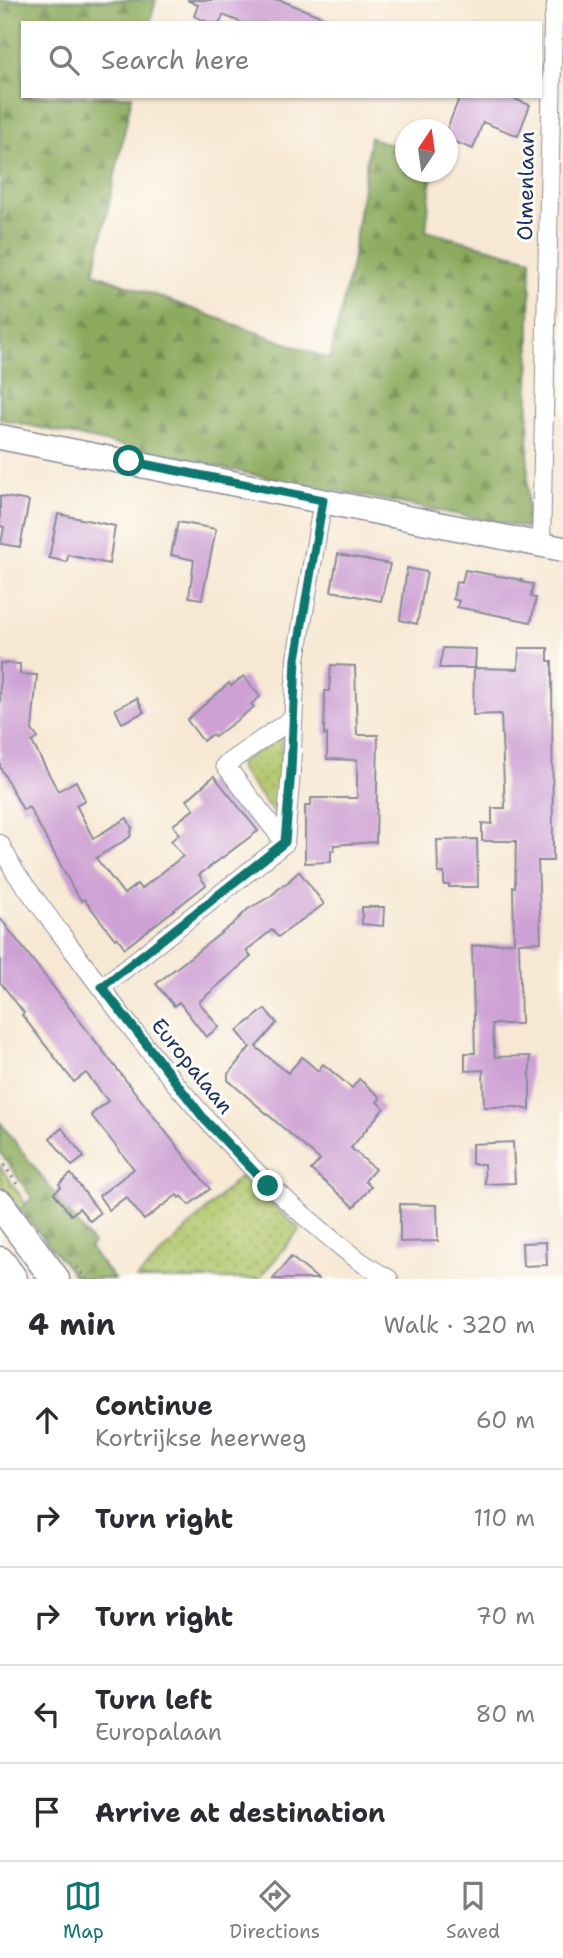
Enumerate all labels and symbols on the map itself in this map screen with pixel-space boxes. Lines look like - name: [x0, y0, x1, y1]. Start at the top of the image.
- north arrow: [395, 119, 458, 182]
- street label: Olmenlaan: [511, 131, 541, 241]
- route start: [113, 445, 144, 476]
- street label: Europalaan: [145, 1012, 239, 1120]
- route end: [252, 1170, 283, 1201]

